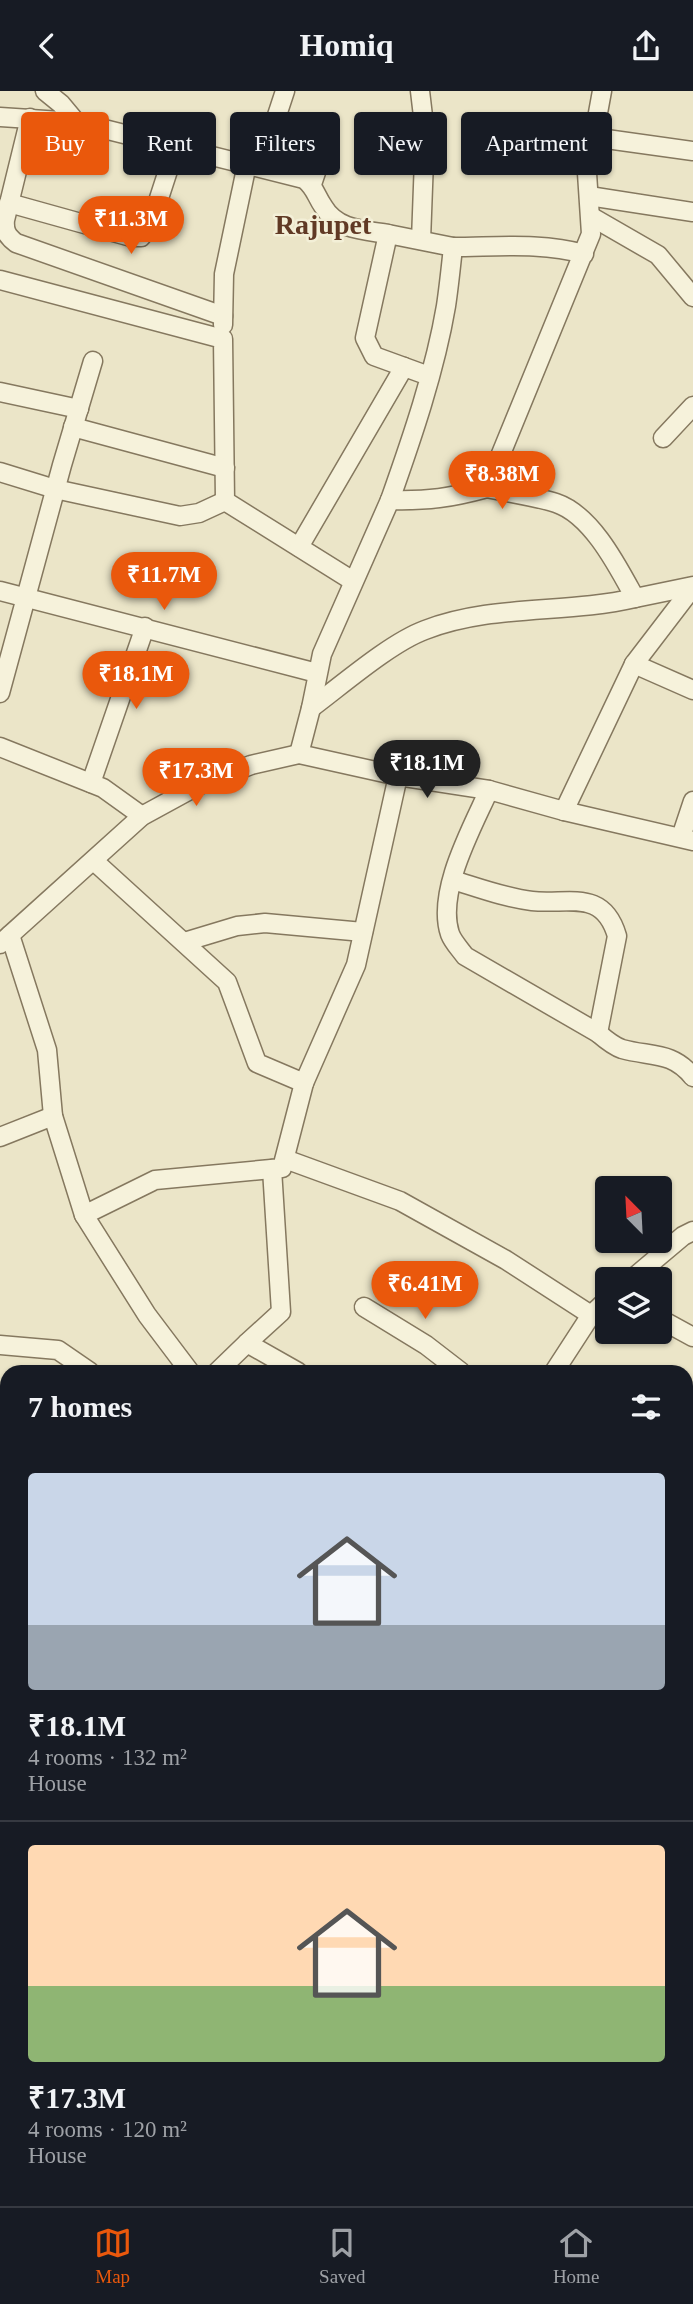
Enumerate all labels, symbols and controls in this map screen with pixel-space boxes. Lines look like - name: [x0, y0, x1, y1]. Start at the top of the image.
- icon: back: [28, 27, 66, 65]
- text: Homiq: [299, 27, 394, 63]
- icon: share: [627, 27, 665, 65]
- chip: Buy: [21, 112, 109, 175]
- chip: Rent: [123, 112, 216, 175]
- chip: Filters: [230, 112, 340, 175]
- chip: New: [354, 112, 447, 175]
- chip: Apartment: [461, 112, 612, 175]
- pin: ₹11.3M: [74, 197, 188, 256]
- text: ₹11.3M: [94, 206, 168, 231]
- district label: Rajupet: [275, 209, 372, 240]
- pin: ₹8.38M: [445, 451, 559, 511]
- text: ₹8.38M: [464, 461, 540, 486]
- pin: ₹11.7M: [107, 553, 221, 612]
- text: ₹11.7M: [127, 562, 201, 587]
- pin: ₹18.1M: [79, 651, 193, 711]
- text: ₹18.1M: [98, 661, 174, 686]
- pin: ₹18.1M: [370, 741, 484, 800]
- pin: ₹17.3M: [139, 749, 253, 808]
- text: ₹18.1M: [389, 750, 465, 775]
- text: ₹17.3M: [158, 758, 234, 783]
- north arrow: [595, 1176, 672, 1253]
- map controls: [595, 1176, 672, 1344]
- pin: ₹6.41M: [368, 1261, 482, 1321]
- button: layers: [595, 1267, 672, 1344]
- text: ₹6.41M: [387, 1271, 463, 1296]
- icon: filters: [627, 1388, 665, 1426]
- text: 7 homes: [28, 1390, 132, 1423]
- icon: home: [284, 1518, 410, 1644]
- text: ₹18.1M: [28, 1709, 126, 1742]
- text: 4 rooms · 132 m²: [28, 1745, 187, 1770]
- text: House: [28, 1771, 87, 1796]
- icon: home: [284, 1890, 410, 2016]
- text: ₹17.3M: [28, 2081, 126, 2114]
- text: 4 rooms · 120 m²: [28, 2117, 187, 2142]
- text: House: [28, 2143, 87, 2168]
- tab: Map: [94, 2224, 132, 2288]
- tab: Saved: [319, 2224, 366, 2288]
- tab: Home: [553, 2224, 599, 2288]

